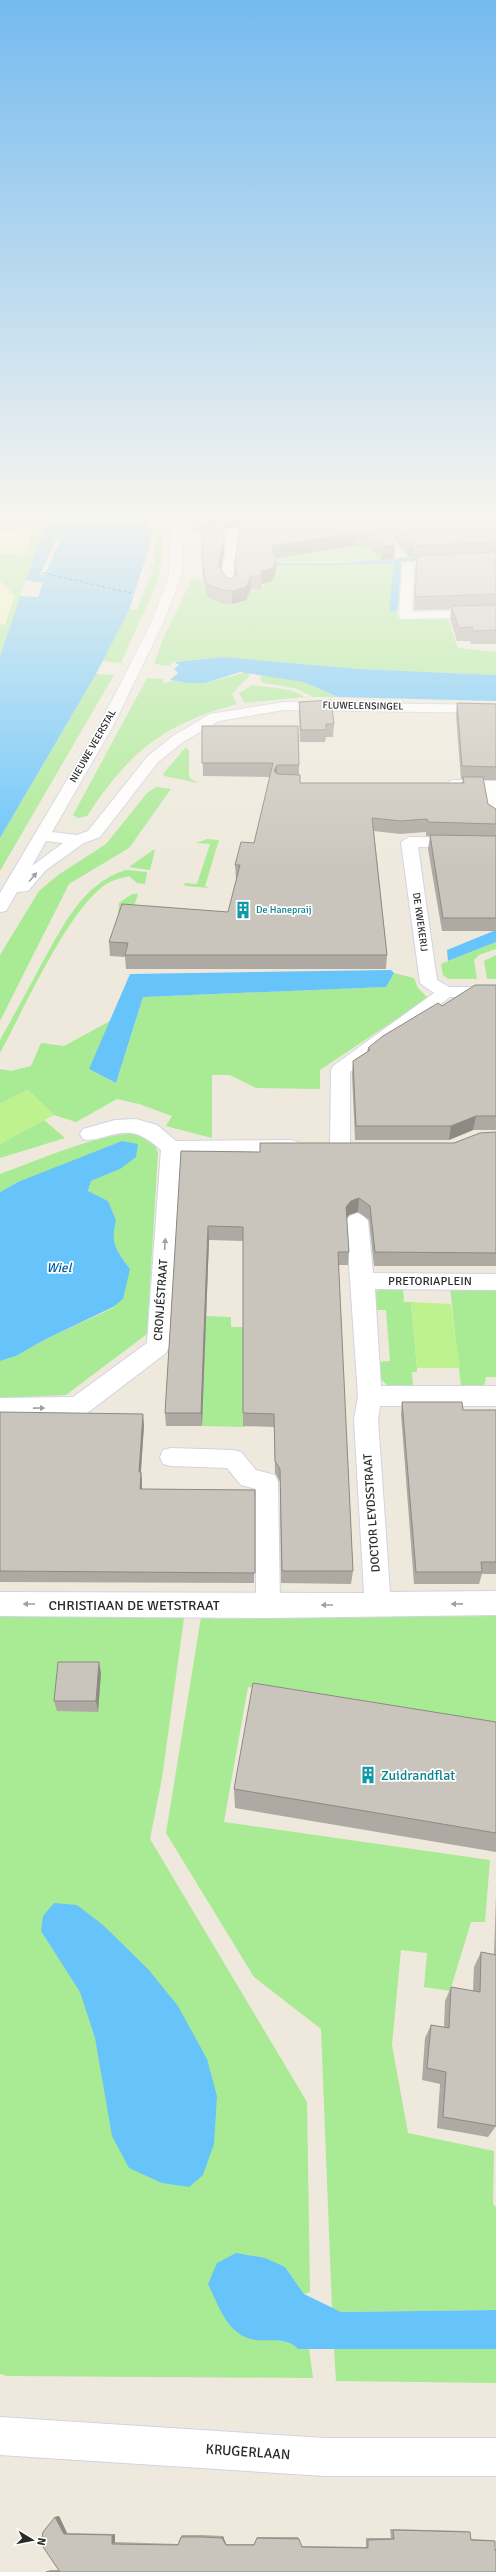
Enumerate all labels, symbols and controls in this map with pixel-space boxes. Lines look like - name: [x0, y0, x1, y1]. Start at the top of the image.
- street label: FLUWELENSINGEL: [322, 699, 404, 713]
- street label: NIEUWE VEERSTAL: [67, 707, 119, 785]
- one-way arrow: [28, 871, 37, 882]
- street label: DE KWEKERIJ: [410, 892, 430, 952]
- building icon: De Hanepraij: [233, 900, 253, 920]
- place label: De Hanepraij: [256, 904, 312, 916]
- one-way arrow: [161, 1238, 168, 1250]
- street label: CRONJÉSTRAAT: [151, 1259, 171, 1341]
- water label: Wiel: [47, 1260, 73, 1276]
- street label: PRETORIAPLEIN: [388, 1274, 472, 1289]
- one-way arrow: [33, 1404, 45, 1411]
- street label: DOCTOR LEYDSSTRAAT: [360, 1453, 384, 1573]
- street label: CHRISTIAAN DE WETSTRAAT: [48, 1597, 220, 1614]
- one-way arrow: [22, 1601, 35, 1607]
- one-way arrow: [450, 1601, 463, 1607]
- one-way arrow: [320, 1602, 333, 1608]
- building icon: Zuidrandflat: [358, 1765, 378, 1785]
- place label: Zuidrandflat: [381, 1767, 455, 1784]
- street label: KRUGERLAAN: [205, 2441, 291, 2463]
- north arrow: [12, 2520, 52, 2560]
- text: N: [34, 2537, 48, 2547]

